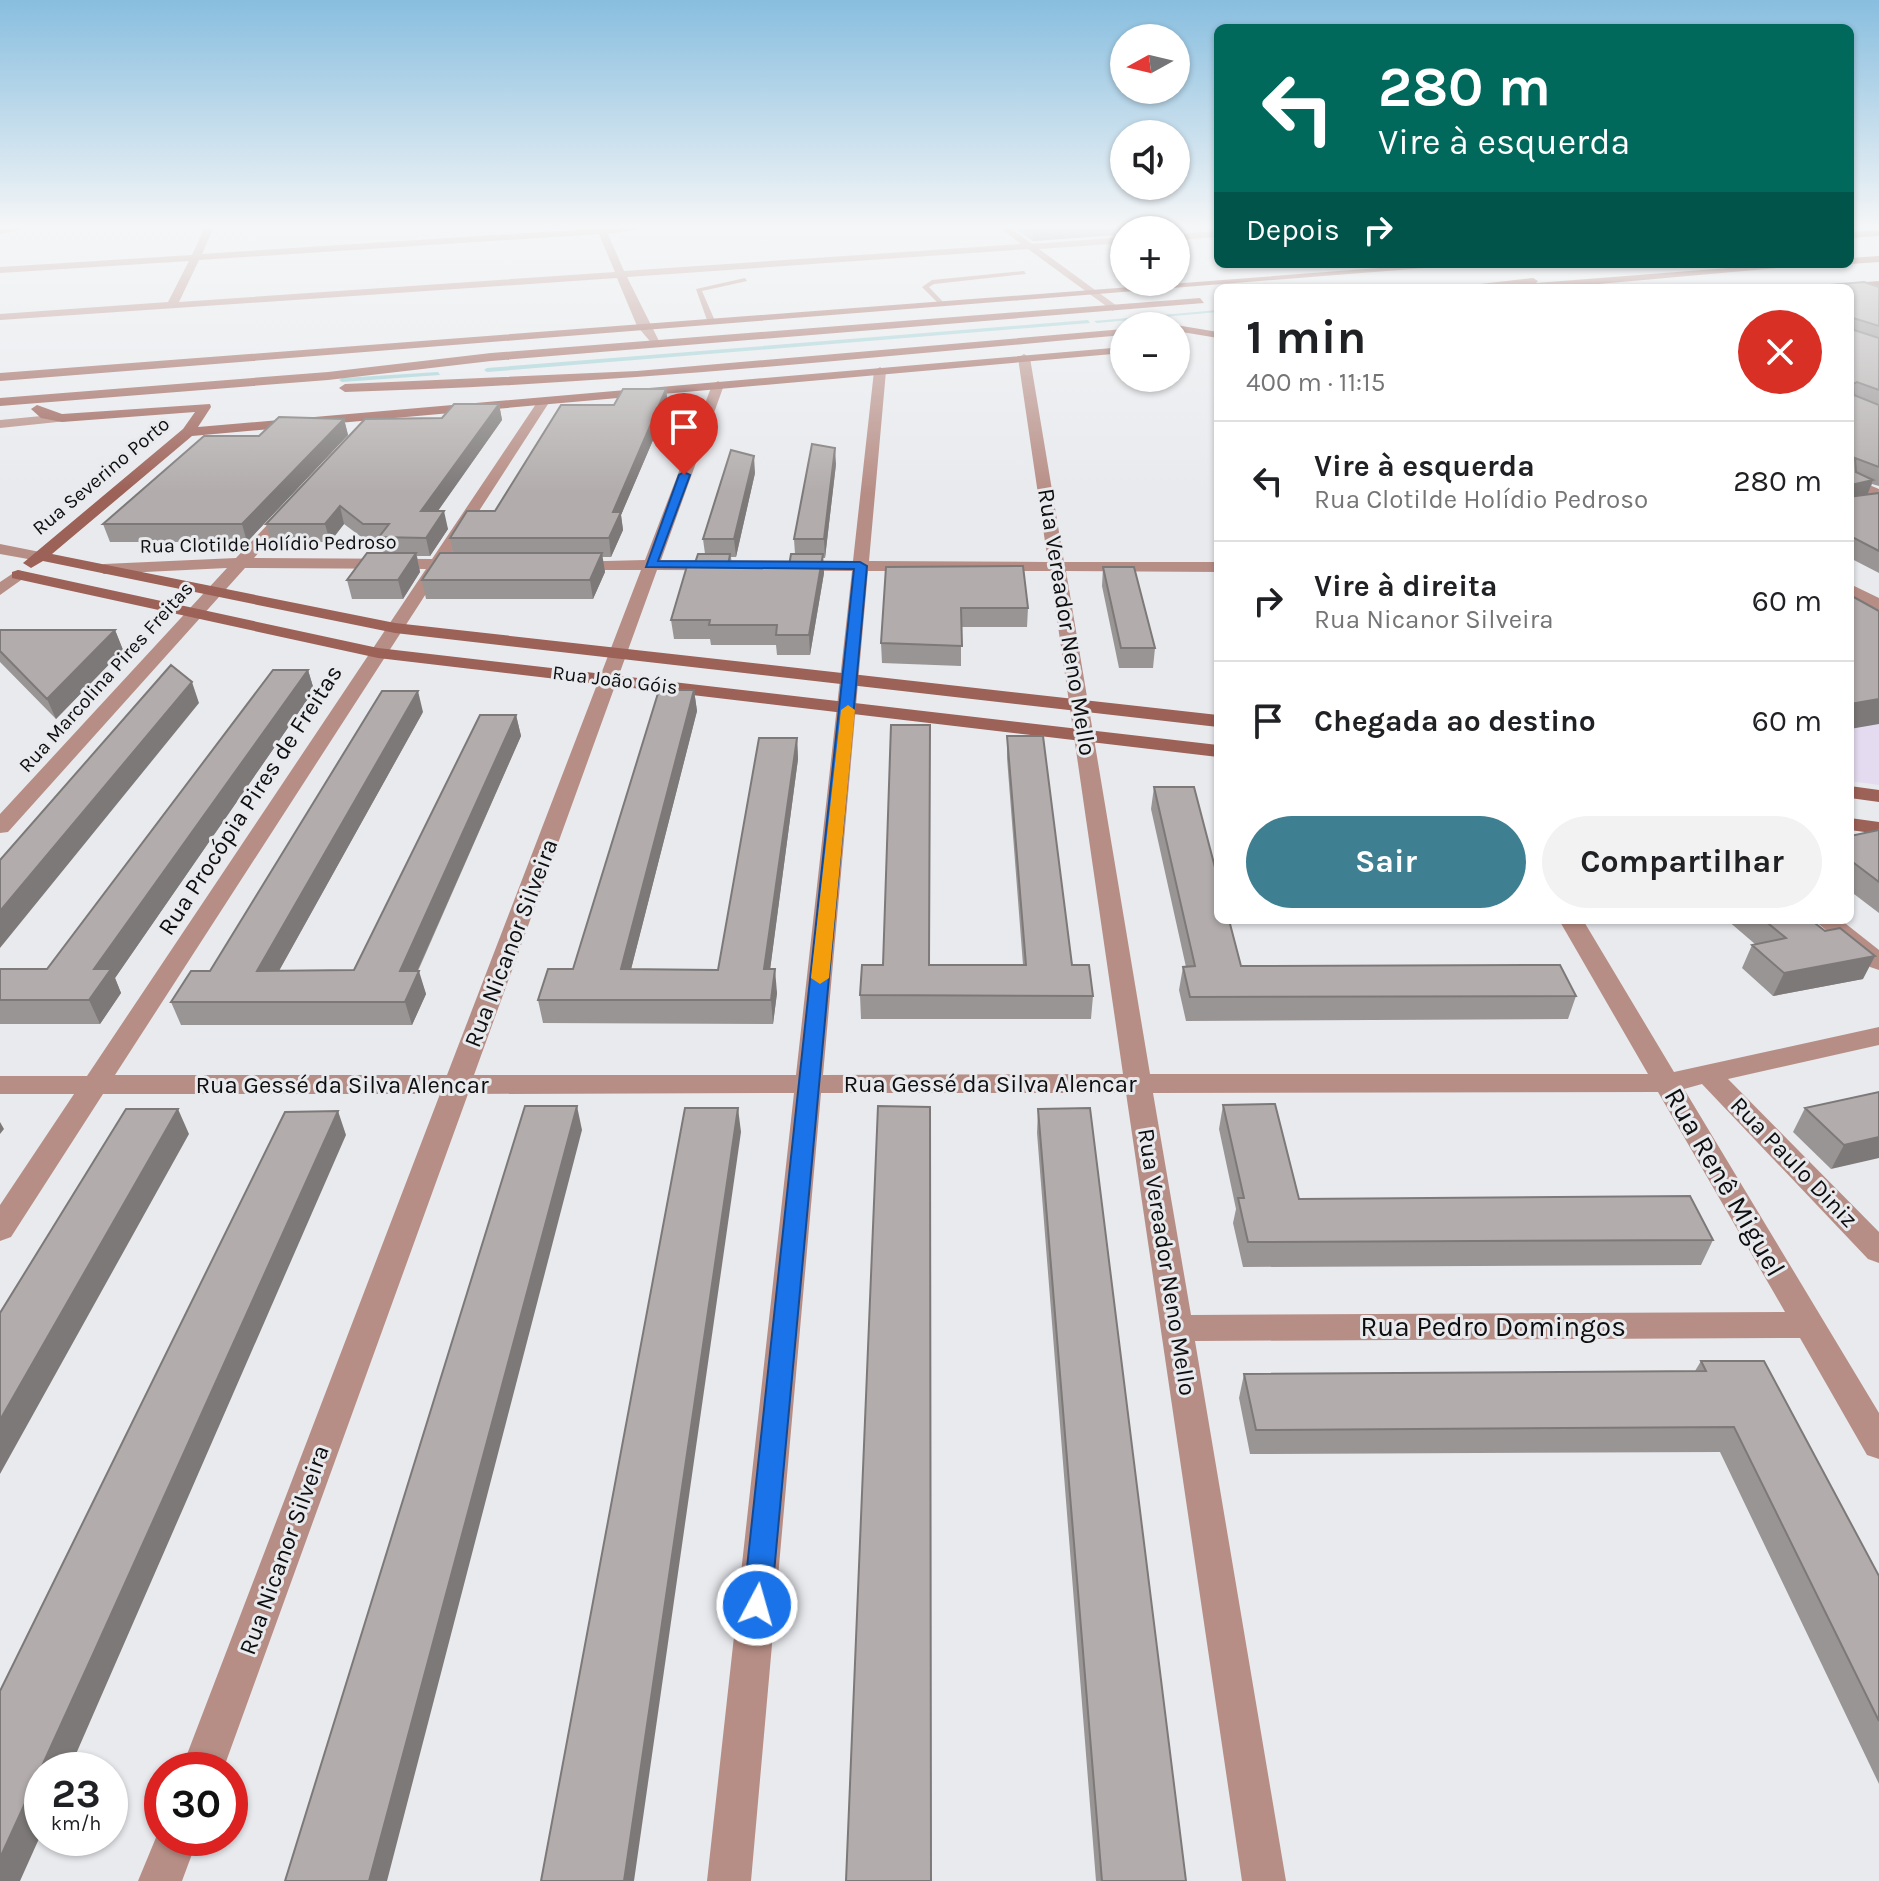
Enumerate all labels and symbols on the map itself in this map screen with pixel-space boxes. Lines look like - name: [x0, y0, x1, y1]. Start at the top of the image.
- north arrow: [1110, 24, 1190, 104]
- pin: [650, 393, 718, 475]
- street label: Rua Severino Porto: [28, 412, 174, 540]
- street label: Rua Vereador Neno Mello: [1032, 486, 1102, 758]
- street label: Rua Clotilde Holídio Pedroso: [139, 530, 397, 558]
- street label: Rua Marcolina Pires Freitas: [14, 577, 198, 777]
- street label: Rua Procópia Pires de Freitas: [152, 660, 348, 940]
- street label: Rua João Góis: [551, 661, 679, 699]
- street label: Rua Nicanor Silveira: [458, 835, 564, 1051]
- street label: Rua Gessé da Silva Alencar: [843, 1070, 1137, 1098]
- street label: Rua Gessé da Silva Alencar: [195, 1071, 489, 1099]
- street label: Rua Renê Miguel: [1658, 1082, 1792, 1282]
- street label: Rua Paulo Diniz: [1725, 1091, 1863, 1233]
- street label: Rua Vereador Neno Mello: [1132, 1126, 1202, 1398]
- street label: Rua Pedro Domingos: [1360, 1310, 1626, 1343]
- street label: Rua Nicanor Silveira: [233, 1441, 335, 1659]
- position arrow: [715, 1563, 799, 1647]
- speed limit sign: 30: [144, 1752, 248, 1856]

